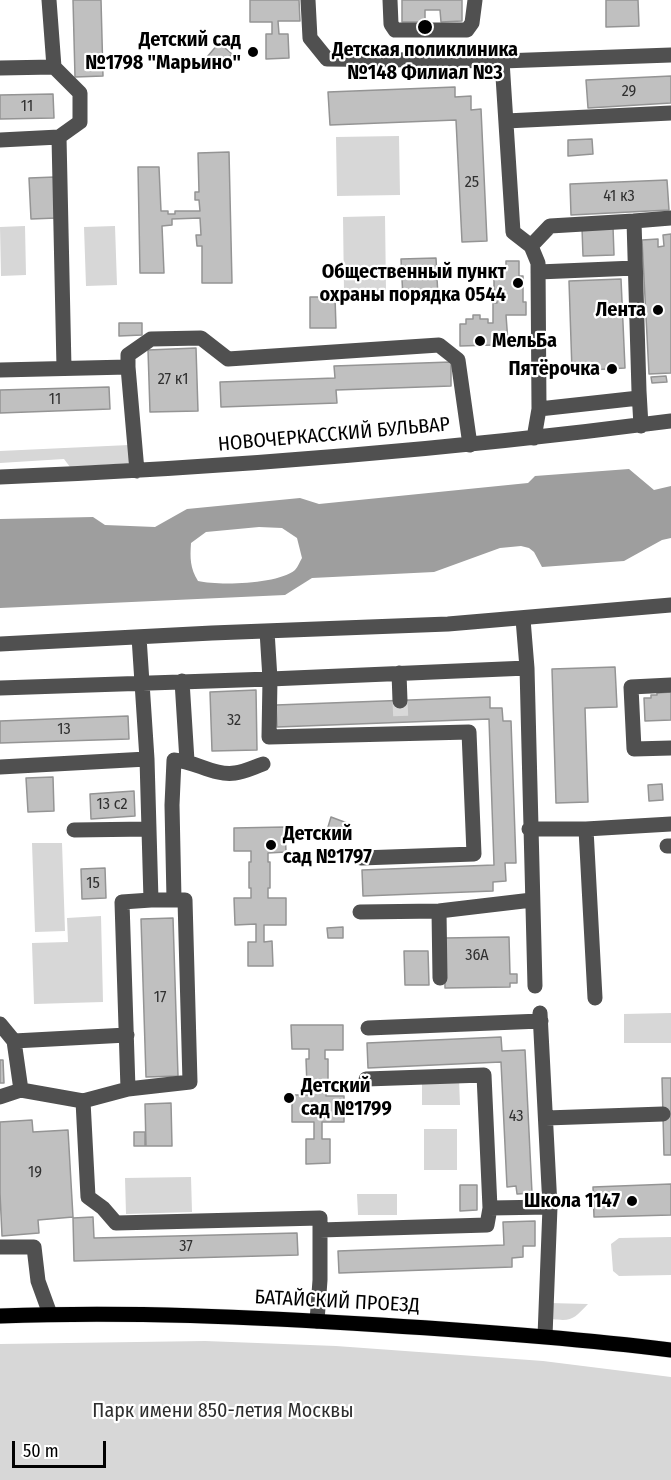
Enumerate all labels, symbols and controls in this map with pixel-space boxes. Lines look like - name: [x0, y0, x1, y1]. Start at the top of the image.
- marker: Детская поликлиника №148 Филиал №3: [416, 18, 434, 36]
- place label: Детский сад №1798 "Марьино": [85, 28, 241, 75]
- place label: Детская поликлиника №148 Филиал №3: [332, 38, 518, 85]
- marker: Детский сад №1798 "Марьино": [246, 45, 260, 59]
- house number: 29: [622, 82, 636, 102]
- house number: 11: [21, 97, 33, 117]
- house number: 25: [465, 173, 479, 193]
- house number: 41 к3: [603, 187, 635, 207]
- place label: Общественный пункт охраны порядка 0544: [320, 260, 506, 307]
- marker: Общественный пункт охраны порядка 0544: [511, 276, 525, 290]
- place label: Лента: [596, 298, 646, 322]
- marker: Лента: [651, 303, 665, 317]
- place label: МельБа: [492, 329, 557, 353]
- marker: МельБа: [473, 334, 487, 348]
- place label: Пятёрочка: [508, 357, 600, 381]
- marker: Пятёрочка: [605, 362, 619, 376]
- house number: 27 к1: [158, 370, 188, 390]
- house number: 11: [49, 390, 61, 410]
- street label: НОВОЧЕРКАССКИЙ БУЛЬВАР: [217, 413, 451, 457]
- house number: 32: [227, 711, 241, 731]
- house number: 13: [57, 720, 71, 740]
- house number: 13 с2: [96, 795, 128, 815]
- place label: Детский сад №1797: [283, 822, 372, 869]
- marker: Детский сад №1797: [264, 838, 278, 852]
- house number: 15: [86, 874, 100, 894]
- house number: 36А: [465, 946, 489, 966]
- house number: 17: [154, 988, 166, 1008]
- place label: Детский сад №1799: [301, 1074, 392, 1121]
- marker: Детский сад №1799: [282, 1091, 296, 1105]
- house number: 43: [509, 1107, 523, 1127]
- house number: 19: [28, 1163, 42, 1183]
- place label: Школа 1147: [524, 1189, 620, 1213]
- marker: Школа 1147: [625, 1194, 639, 1208]
- house number: 37: [179, 1237, 193, 1257]
- street label: БАТАЙСКИЙ ПРОЕЗД: [254, 1286, 420, 1318]
- park label: Парк имени 850-летия Москвы: [92, 1399, 354, 1423]
- scale bar: [15, 1429, 110, 1467]
- text: 50 m: [23, 1440, 59, 1462]

